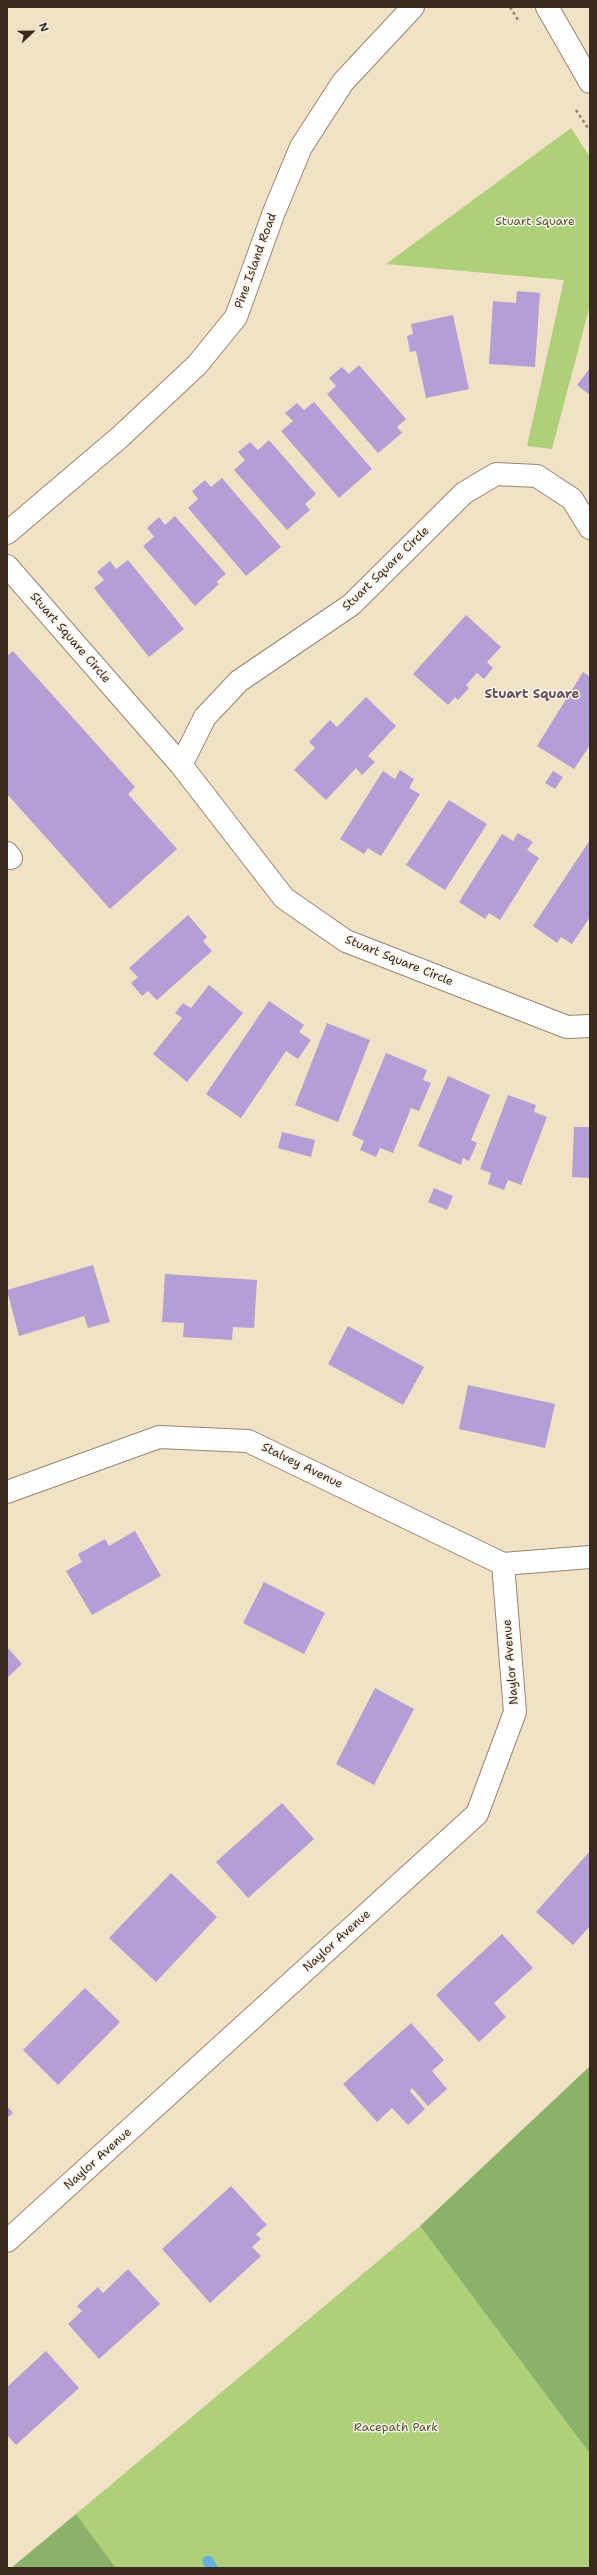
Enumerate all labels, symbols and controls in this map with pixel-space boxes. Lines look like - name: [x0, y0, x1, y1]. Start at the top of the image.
- north arrow: [12, 12, 52, 52]
- text: N: [35, 20, 52, 34]
- street label: Pine Island Road: [232, 211, 280, 311]
- park label: Stuart Square: [495, 215, 575, 229]
- street label: Stuart Square Circle: [339, 524, 433, 614]
- street label: Stuart Square Circle: [27, 590, 113, 686]
- district label: Stuart Square: [485, 687, 579, 703]
- street label: Stuart Square Circle: [343, 933, 455, 989]
- street label: Stalvey Avenue: [259, 1440, 345, 1492]
- street label: Naylor Avenue: [500, 1619, 522, 1705]
- street label: Naylor Avenue: [300, 1907, 374, 1975]
- street label: Naylor Avenue: [61, 2125, 135, 2193]
- park label: Racepath Park: [354, 2421, 438, 2435]

